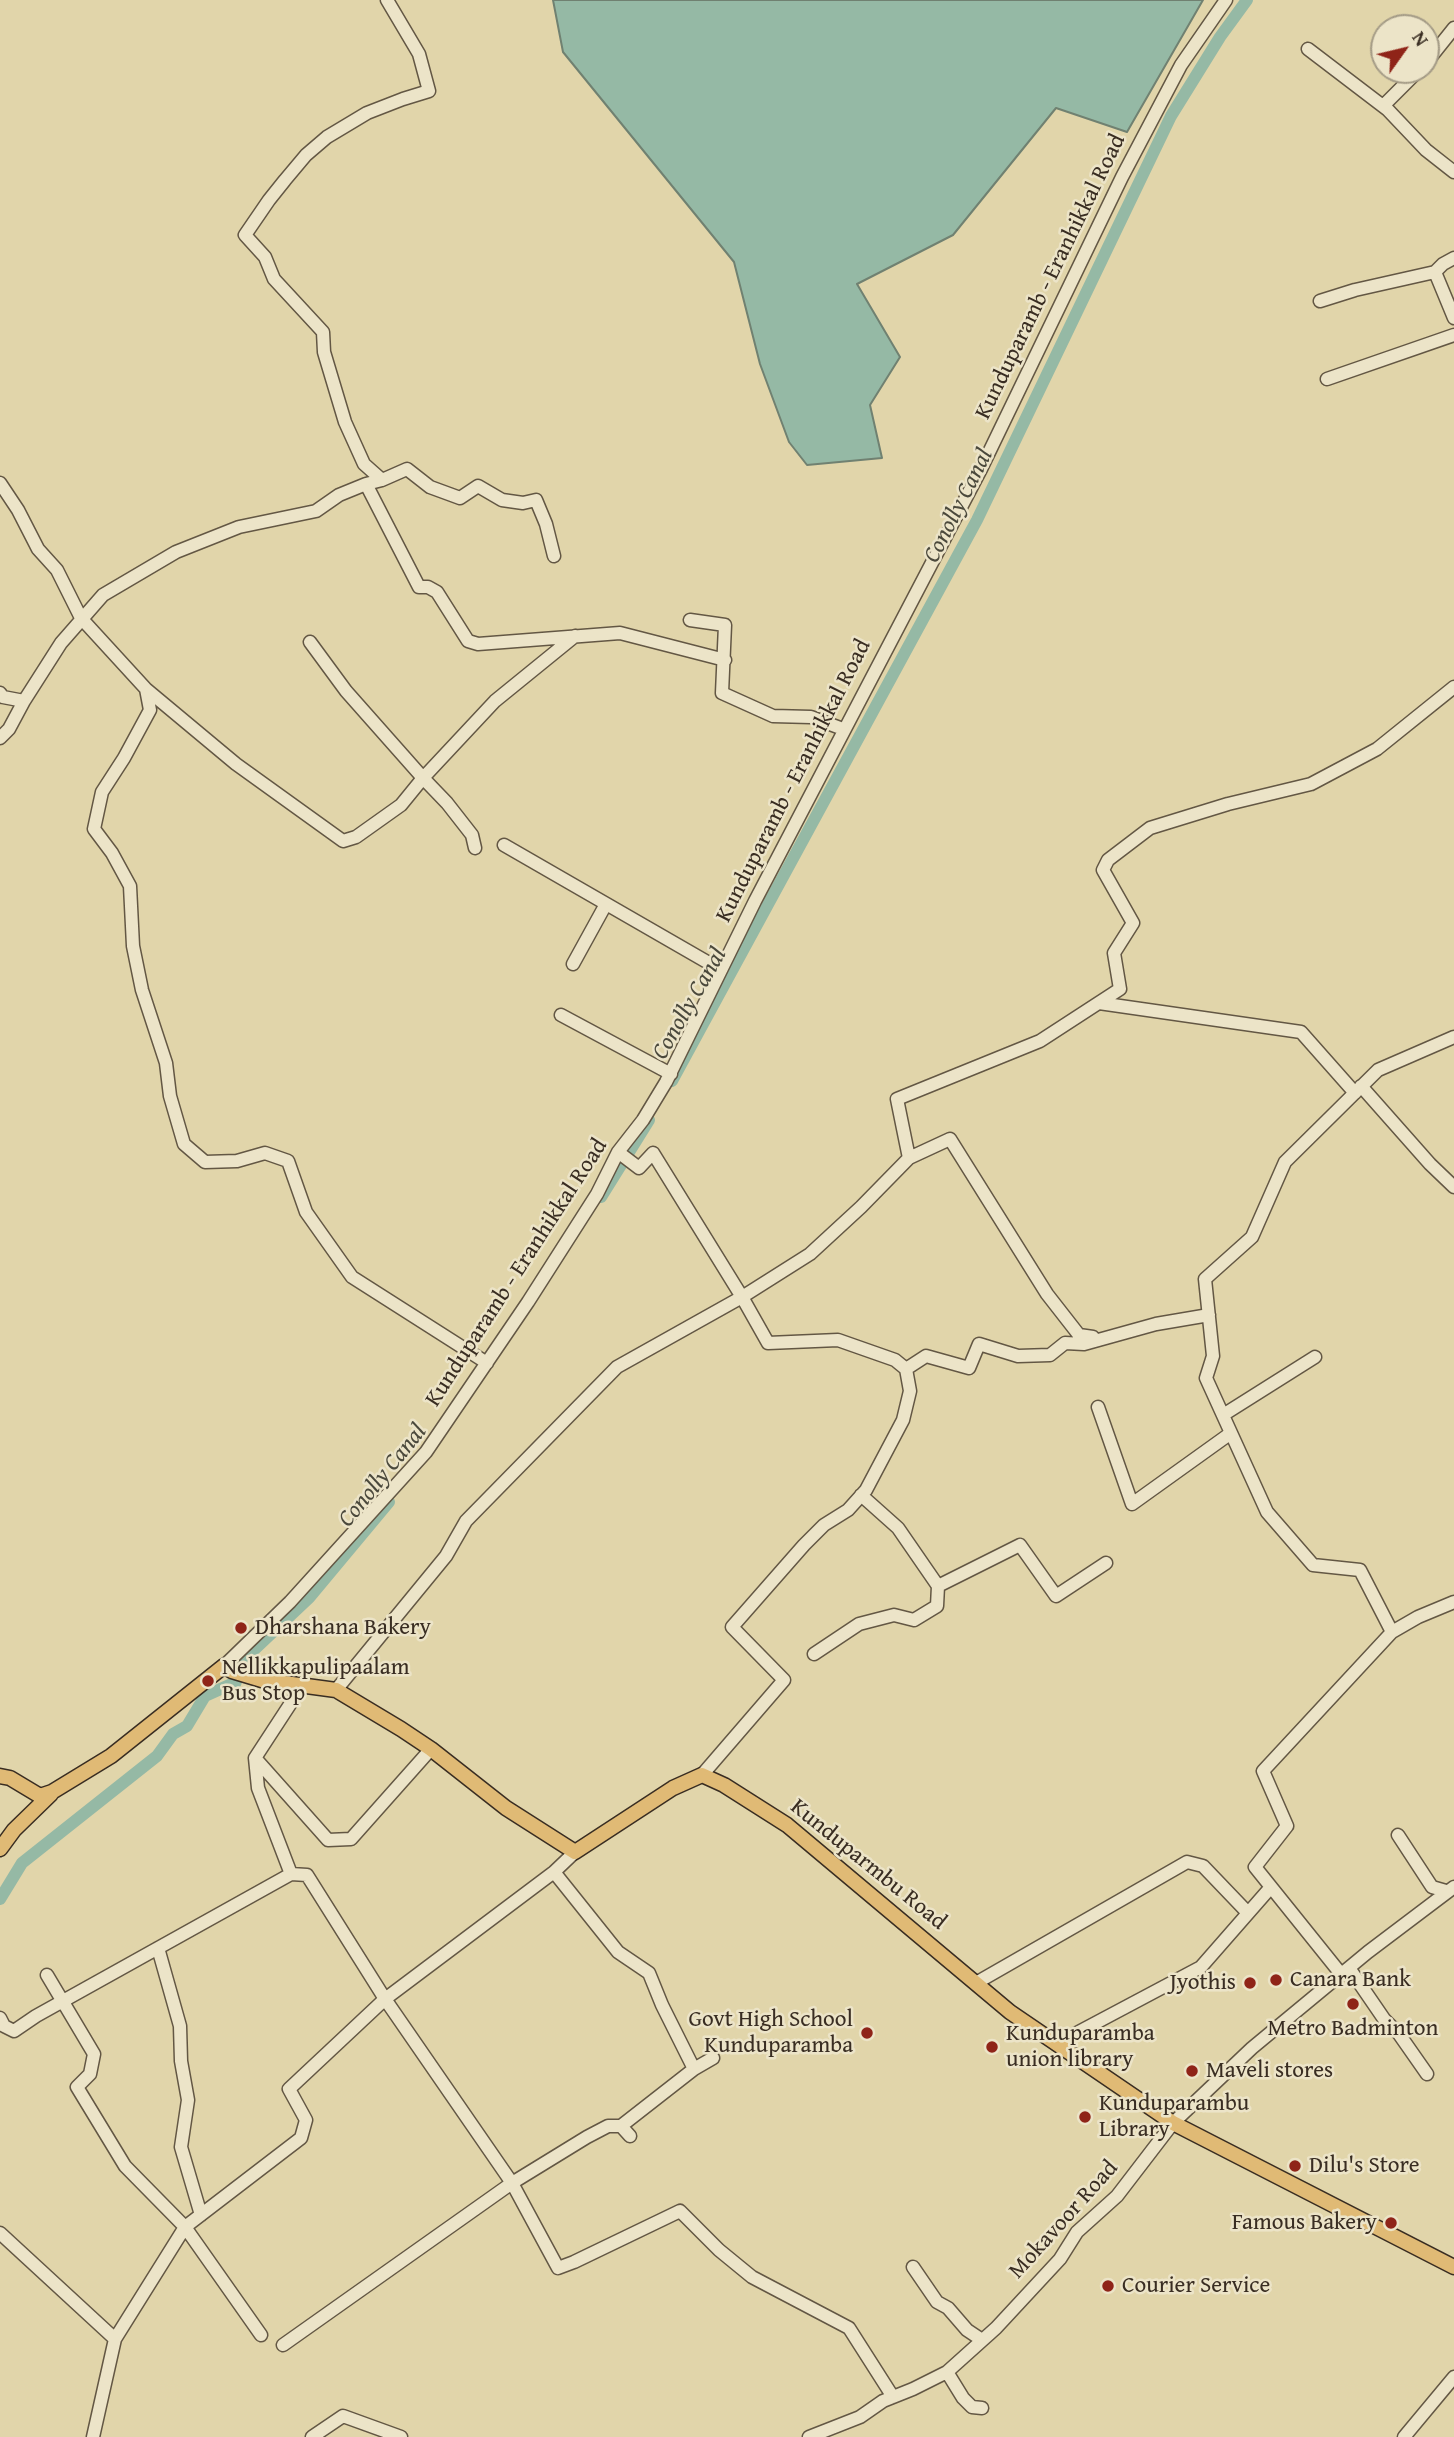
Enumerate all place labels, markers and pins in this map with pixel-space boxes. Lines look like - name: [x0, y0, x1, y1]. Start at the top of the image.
- place label: Dharshana Bakery: [255, 1614, 431, 1642]
- marker: Dharshana Bakery: [233, 1620, 249, 1636]
- place label: Nellikkapulipaalam Bus Stop: [222, 1654, 409, 1708]
- marker: Nellikkapulipaalam Bus Stop: [200, 1673, 216, 1689]
- place label: Canara Bank: [1290, 1966, 1411, 1994]
- place label: Jyothis: [1169, 1969, 1236, 1997]
- marker: Canara Bank: [1268, 1972, 1284, 1988]
- marker: Jyothis: [1242, 1975, 1258, 1991]
- marker: Metro Badminton: [1345, 1996, 1361, 2012]
- place label: Govt High School Kunduparamba: [688, 2006, 853, 2060]
- place label: Metro Badminton: [1268, 2015, 1438, 2043]
- place label: Kunduparamba union library: [1006, 2020, 1155, 2074]
- marker: Govt High School Kunduparamba: [859, 2025, 875, 2041]
- marker: Kunduparamba union library: [984, 2039, 1000, 2055]
- place label: Maveli stores: [1206, 2057, 1333, 2085]
- marker: Maveli stores: [1184, 2063, 1200, 2079]
- place label: Kunduparambu Library: [1099, 2090, 1249, 2144]
- marker: Kunduparambu Library: [1077, 2109, 1093, 2125]
- place label: Dilu's Store: [1309, 2152, 1419, 2180]
- marker: Dilu's Store: [1287, 2158, 1303, 2174]
- place label: Famous Bakery: [1232, 2209, 1377, 2237]
- marker: Famous Bakery: [1383, 2215, 1399, 2231]
- place label: Courier Service: [1122, 2272, 1270, 2300]
- marker: Courier Service: [1100, 2278, 1116, 2294]

